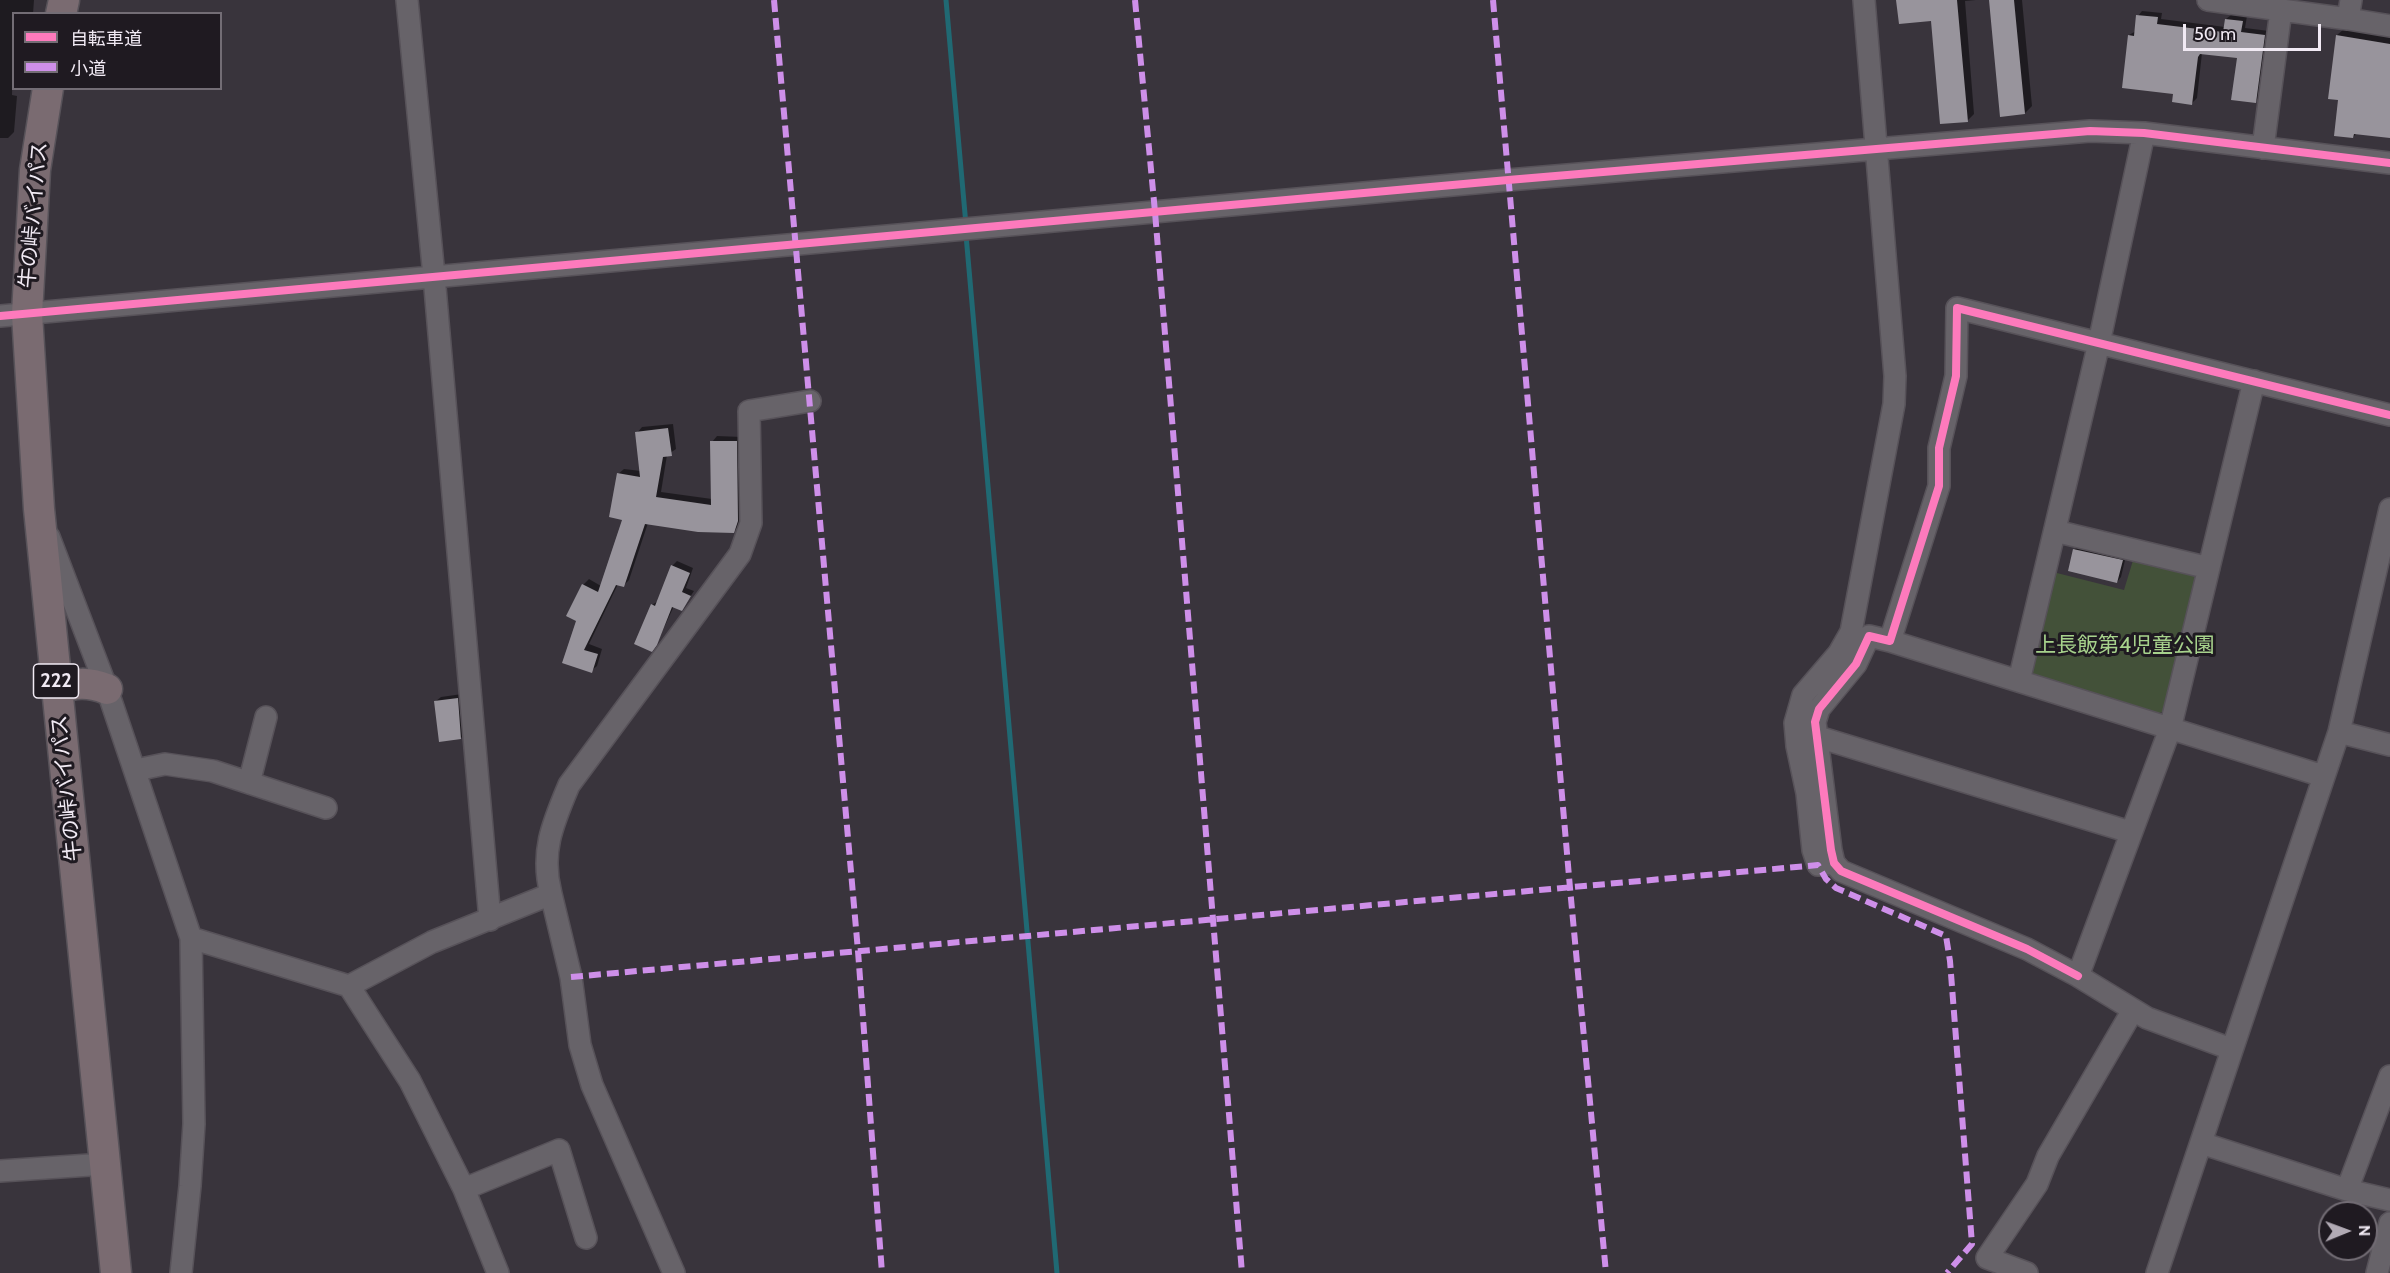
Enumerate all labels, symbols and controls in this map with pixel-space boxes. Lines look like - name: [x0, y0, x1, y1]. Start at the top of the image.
- legend: [12, 12, 222, 90]
- scale bar: [2186, 12, 2324, 50]
- text: 50 m: [2194, 23, 2236, 45]
- text: 自転車道: [70, 28, 142, 50]
- text: 小道: [70, 58, 106, 80]
- street label: 牛の峠バイパス: [15, 141, 53, 289]
- park label: 上長飯第4児童公園: [2035, 633, 2215, 659]
- road number: 222: [34, 664, 78, 698]
- street label: 牛の峠バイパス: [47, 714, 87, 862]
- north arrow: [2318, 1201, 2378, 1261]
- text: N: [2355, 1225, 2374, 1237]

